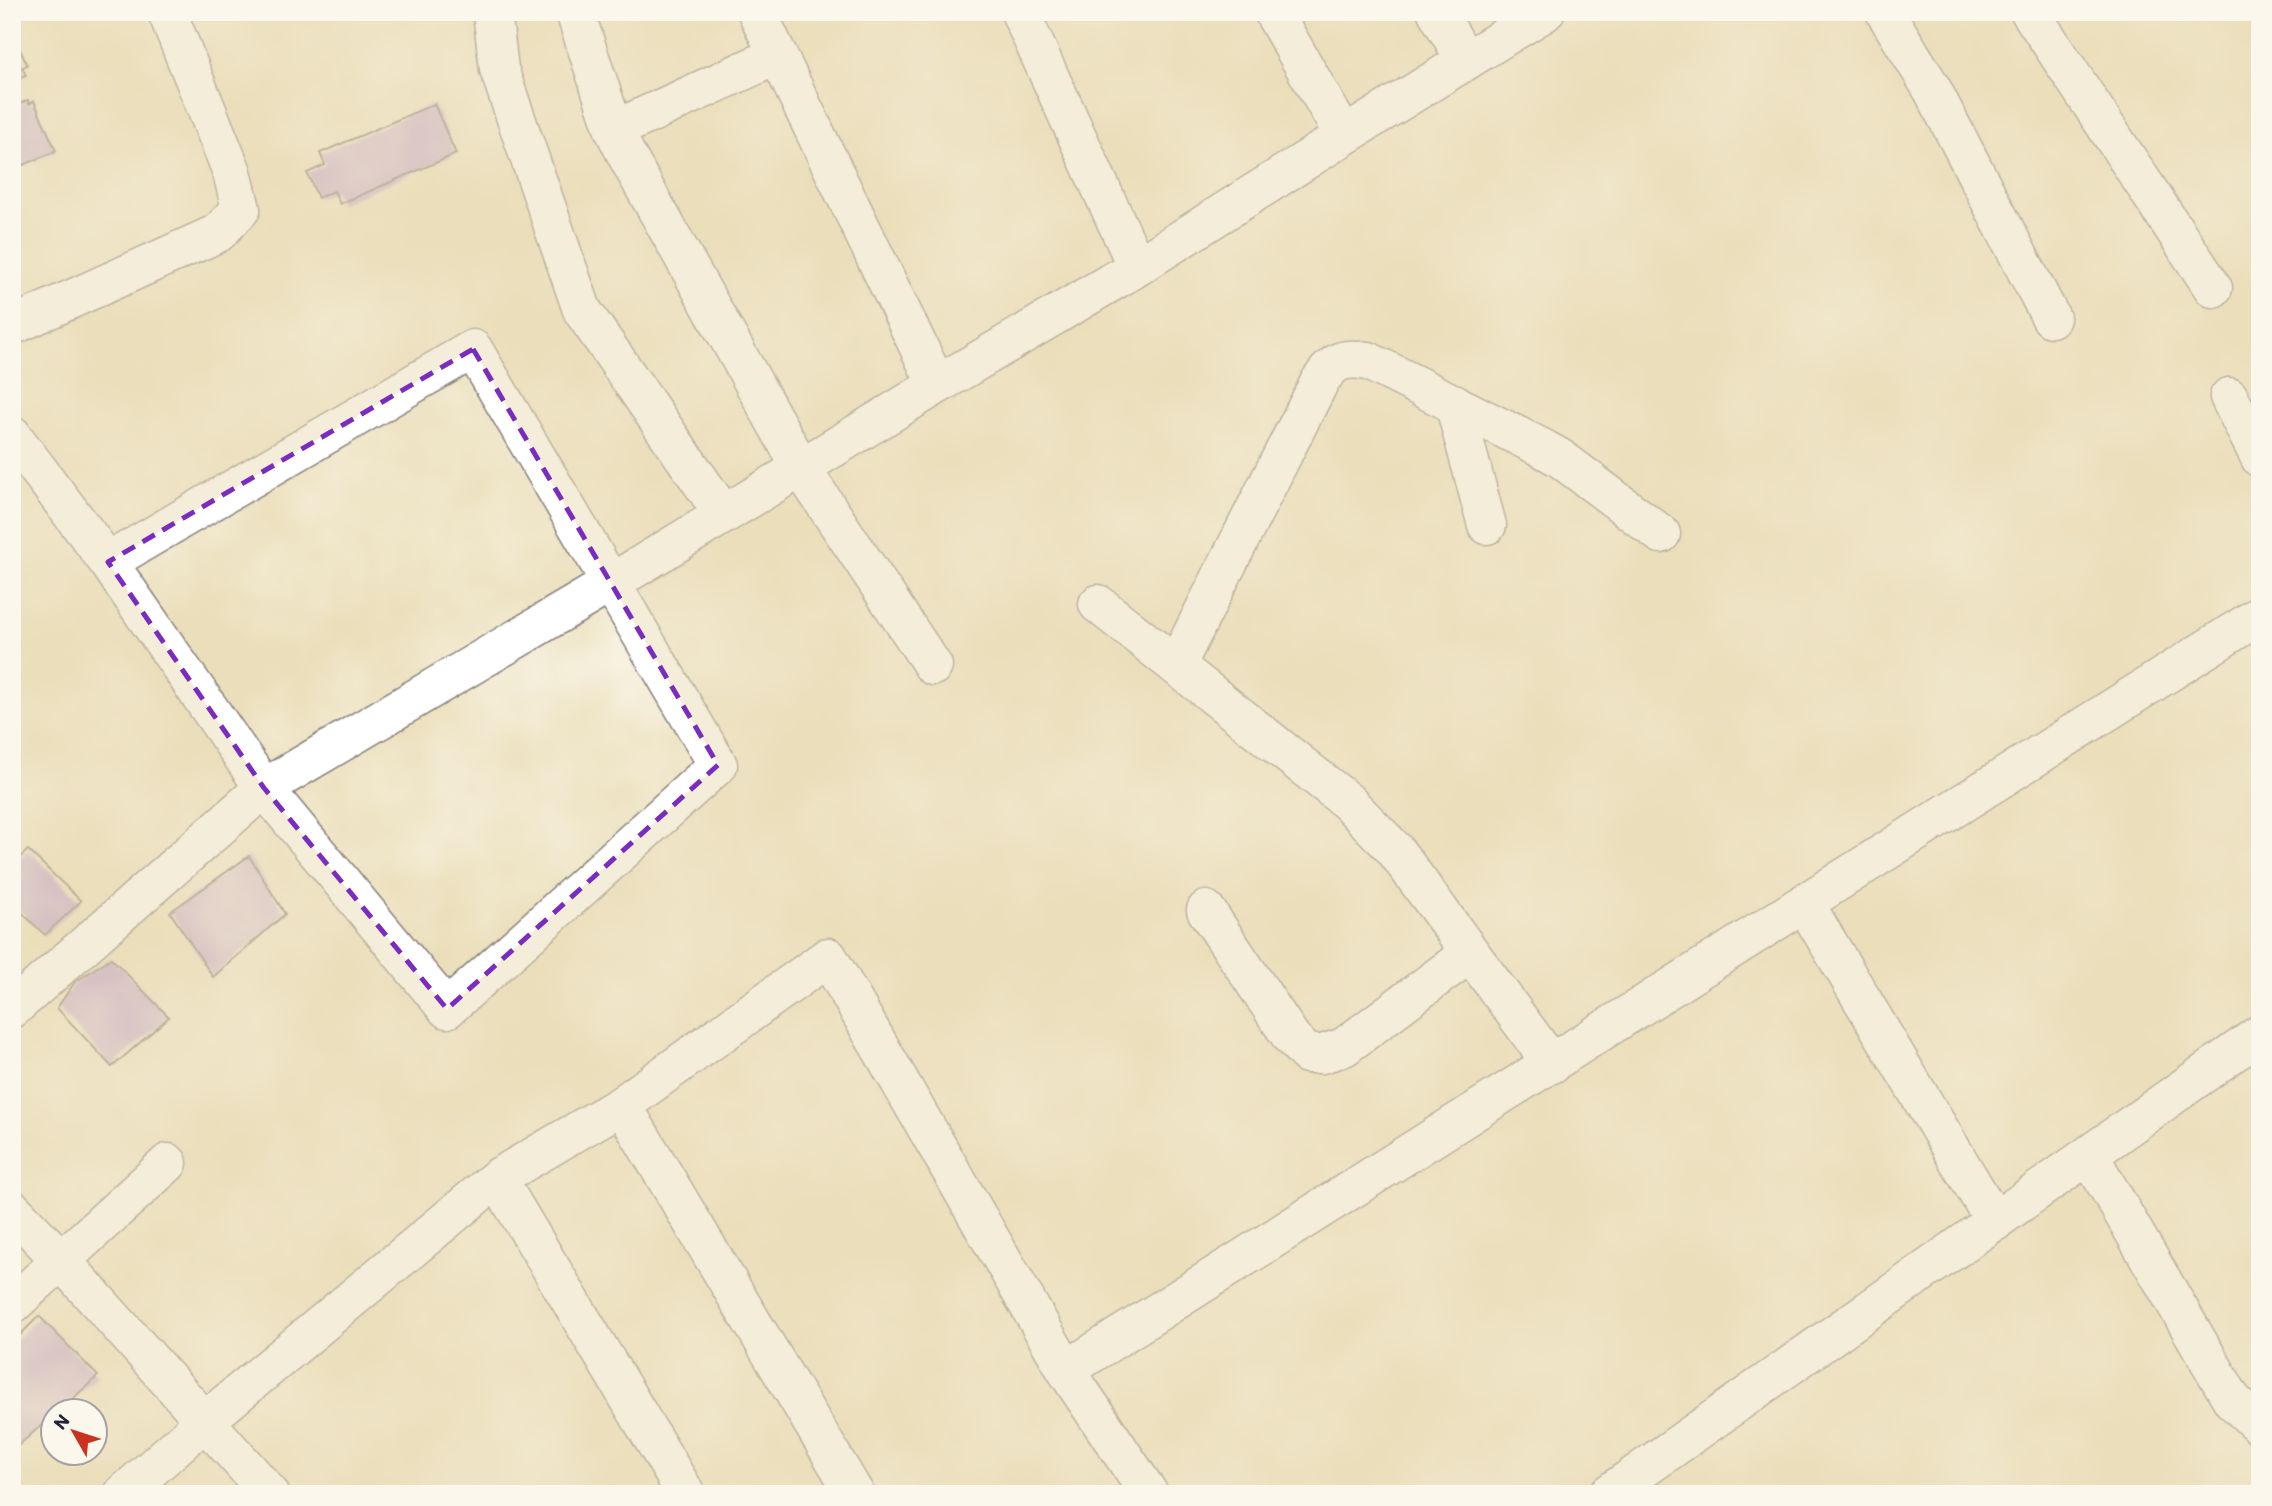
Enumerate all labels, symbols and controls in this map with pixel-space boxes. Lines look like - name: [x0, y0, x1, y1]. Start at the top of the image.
- north arrow: [38, 1398, 108, 1468]
- text: N: [48, 1409, 74, 1434]

